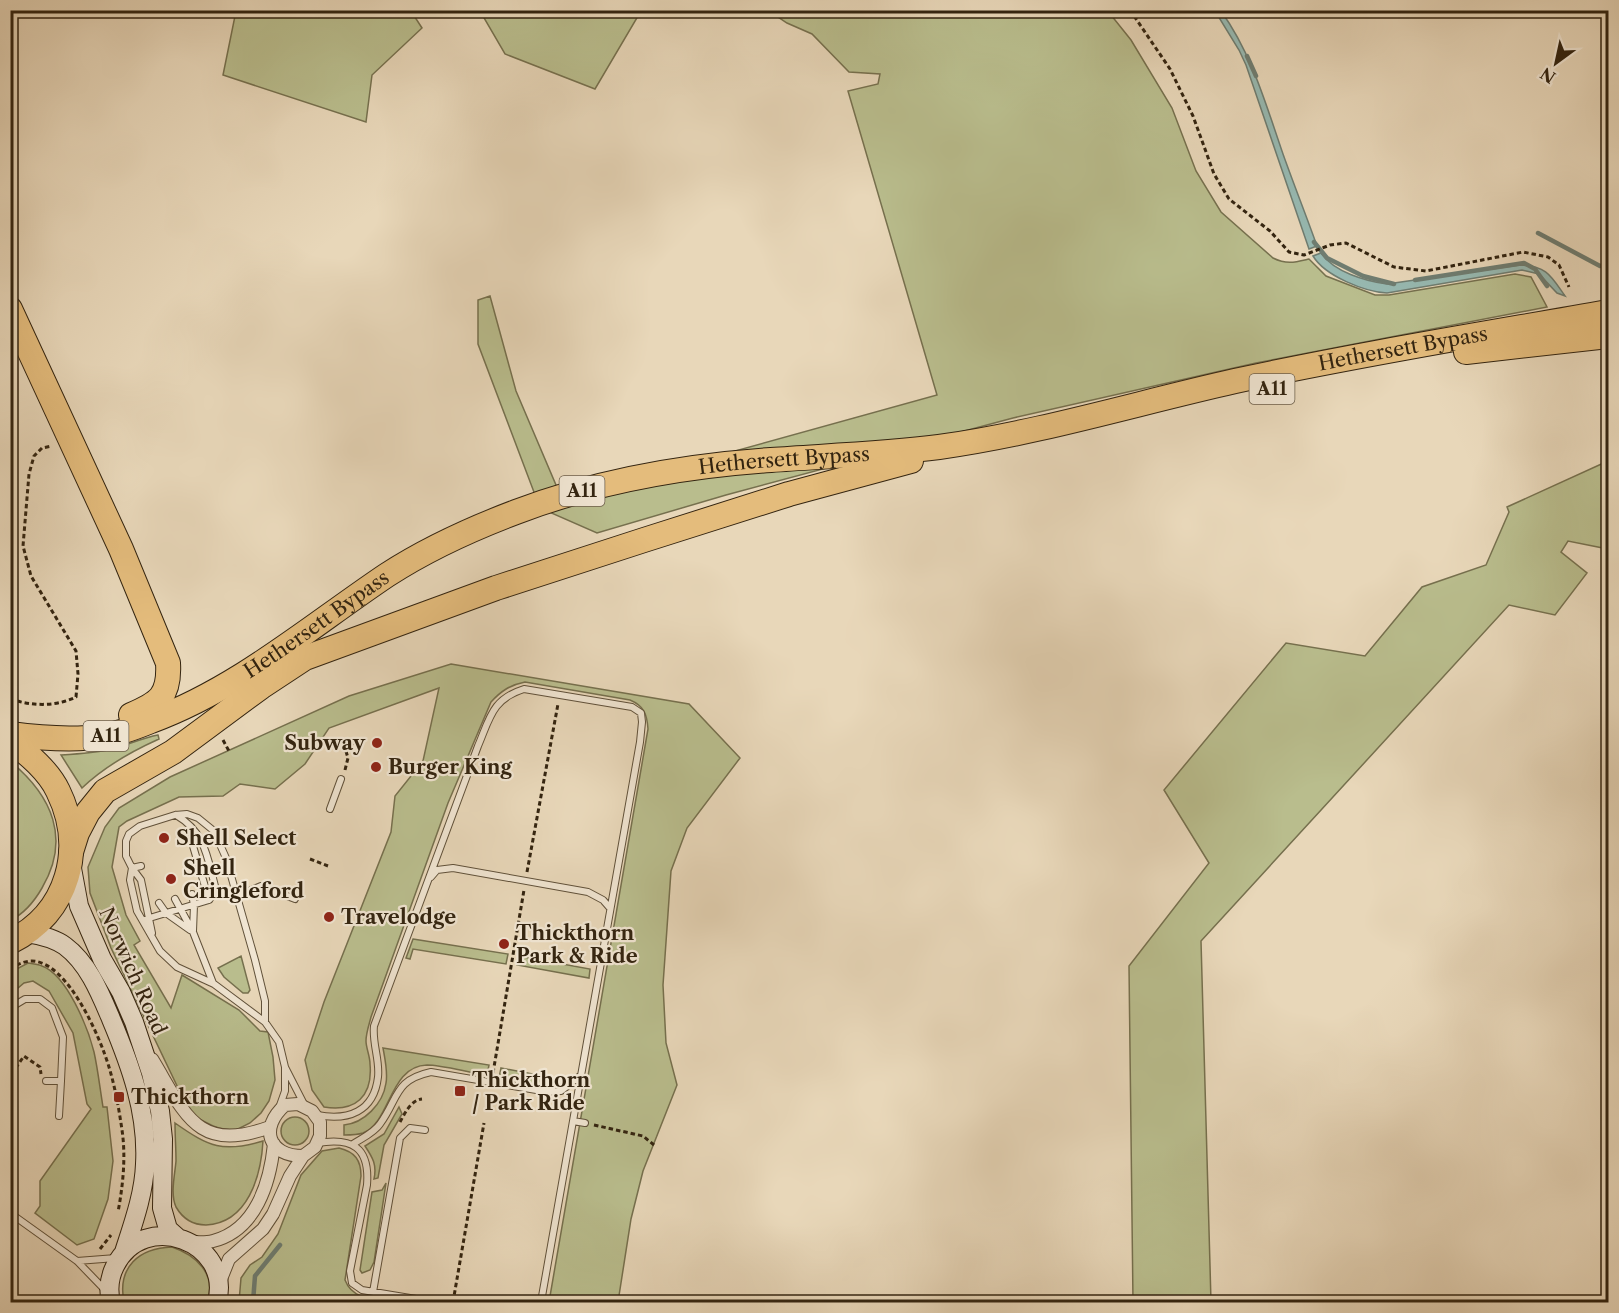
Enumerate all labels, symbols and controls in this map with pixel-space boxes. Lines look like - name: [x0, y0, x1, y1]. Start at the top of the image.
- north arrow: [1526, 33, 1586, 93]
- text: N: [1536, 63, 1559, 88]
- street label: Hethersett Bypass: [1316, 321, 1489, 376]
- road number: A11: [1250, 374, 1294, 404]
- street label: Hethersett Bypass: [697, 442, 870, 479]
- road number: A11: [560, 476, 604, 506]
- street label: Hethersett Bypass: [239, 565, 394, 683]
- road number: A11: [84, 721, 128, 751]
- place label: Subway: [284, 731, 366, 755]
- marker: Subway: [370, 736, 384, 750]
- place label: Burger King: [388, 755, 513, 779]
- marker: Burger King: [369, 760, 383, 774]
- place label: Shell Select: [176, 826, 296, 850]
- marker: Shell Select: [157, 831, 171, 845]
- place label: Shell Cringleford: [183, 856, 305, 903]
- marker: Shell Cringleford: [164, 872, 178, 886]
- street label: Norwich Road: [94, 903, 172, 1039]
- place label: Travelodge: [341, 905, 456, 929]
- marker: Travelodge: [322, 910, 336, 924]
- place label: Thickthorn Park & Ride: [516, 921, 638, 968]
- marker: Thickthorn Park & Ride: [497, 937, 511, 951]
- place label: Thickthorn / Park Ride: [472, 1068, 590, 1115]
- marker: Thickthorn / Park Ride: [453, 1084, 467, 1098]
- place label: Thickthorn: [131, 1085, 249, 1109]
- marker: Thickthorn: [112, 1090, 126, 1104]

